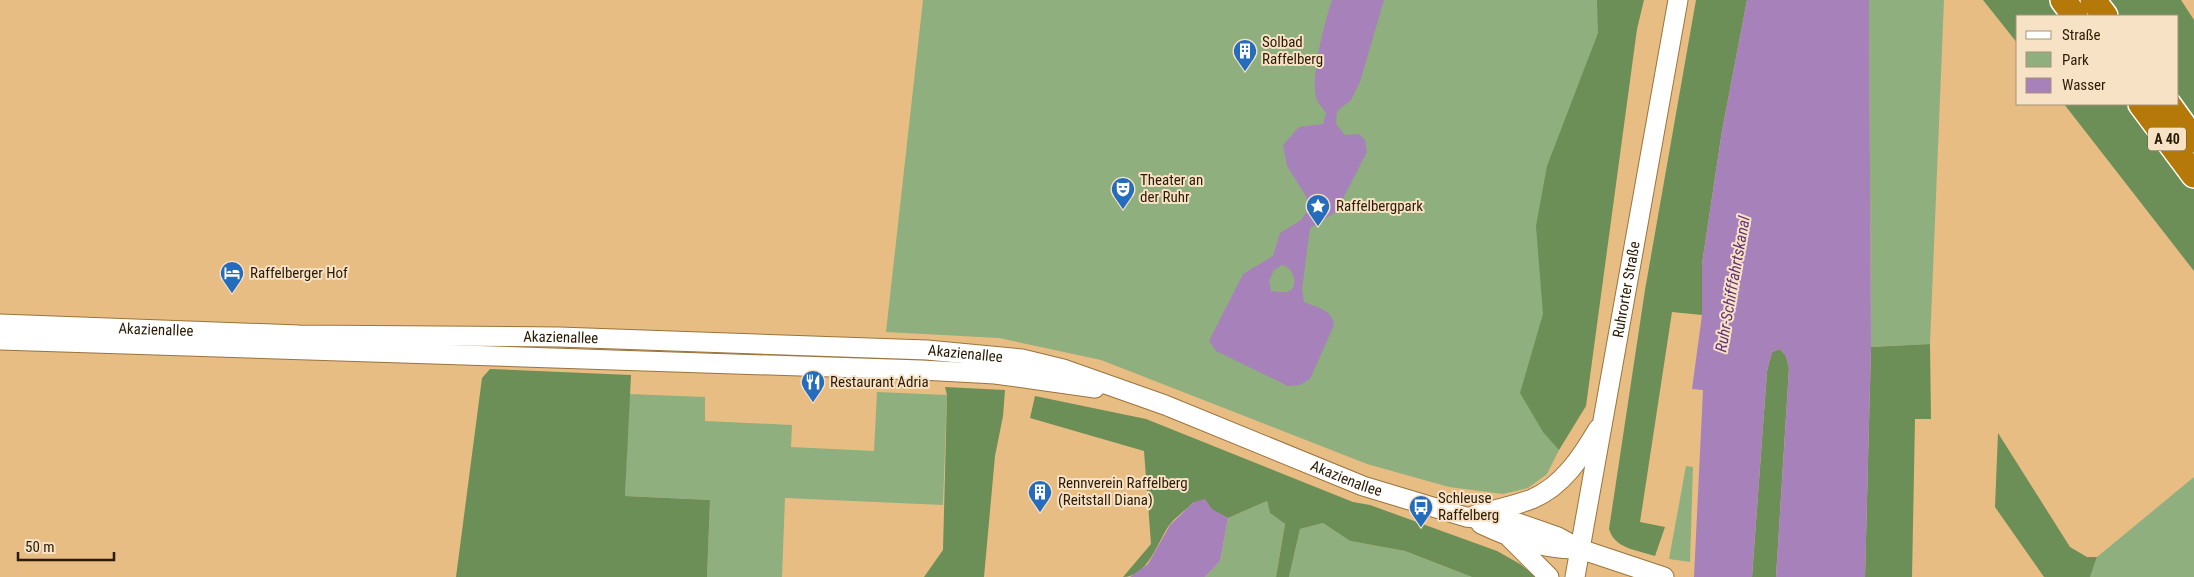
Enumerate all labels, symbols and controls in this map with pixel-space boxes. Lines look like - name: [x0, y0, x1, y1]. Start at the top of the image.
- legend: [2016, 15, 2179, 105]
- text: Straße: [2062, 26, 2101, 44]
- place label: Solbad Raffelberg: [1262, 33, 1323, 68]
- building icon: Solbad Raffelberg: [1232, 38, 1258, 72]
- text: Park: [2062, 51, 2089, 69]
- text: Wasser: [2062, 76, 2106, 94]
- road number: A 40: [2148, 128, 2186, 150]
- place label: Theater an der Ruhr: [1140, 171, 1203, 206]
- theatre icon: Theater an der Ruhr: [1110, 176, 1136, 210]
- place icon: Raffelbergpark: [1305, 193, 1331, 227]
- place label: Raffelbergpark: [1336, 197, 1423, 215]
- water label: Ruhr-Schifffahrtskanal: [1711, 214, 1754, 353]
- street label: Ruhrorter Straße: [1609, 240, 1644, 339]
- hotel icon: Raffelberger Hof: [219, 260, 245, 294]
- place label: Raffelberger Hof: [250, 264, 348, 282]
- street label: Akazienallee: [118, 319, 194, 340]
- street label: Akazienallee: [523, 328, 599, 347]
- street label: Akazienallee: [927, 341, 1004, 366]
- restaurant icon: Restaurant Adria: [800, 369, 826, 403]
- place label: Restaurant Adria: [830, 373, 929, 391]
- street label: Akazienallee: [1308, 457, 1384, 500]
- place label: Rennverein Raffelberg (Reitstall Diana): [1058, 474, 1188, 509]
- building icon: Rennverein Raffelberg (Reitstall Diana): [1027, 479, 1053, 513]
- place label: Schleuse Raffelberg: [1438, 489, 1499, 524]
- bus stop icon: Schleuse Raffelberg: [1408, 494, 1434, 528]
- scale bar: [18, 530, 114, 562]
- text: 50 m: [25, 538, 55, 556]

